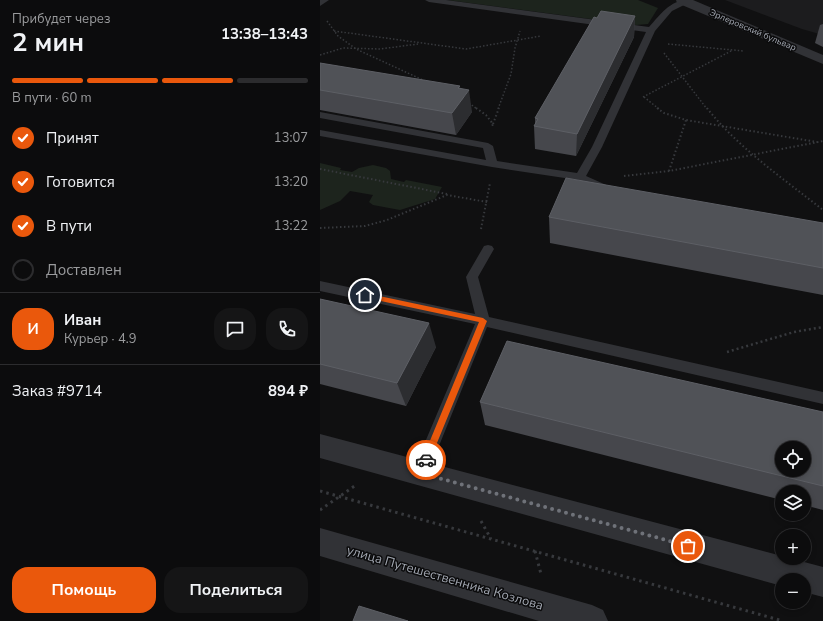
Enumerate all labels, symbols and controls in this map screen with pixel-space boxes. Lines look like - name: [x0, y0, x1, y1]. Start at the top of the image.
- street label: Эрлеровский бульвар: [708, 6, 798, 54]
- text: Прибудет через: [12, 10, 110, 28]
- text: 13:38–13:43: [221, 24, 308, 44]
- text: 2 мин: [12, 25, 84, 60]
- text: В пути · 60 m: [12, 89, 92, 107]
- icon: check: [12, 127, 34, 149]
- text: Принят: [46, 128, 99, 148]
- text: 13:07: [274, 129, 308, 147]
- icon: check: [12, 171, 34, 193]
- text: Готовится: [46, 172, 115, 192]
- text: 13:20: [274, 173, 308, 191]
- icon: check: [12, 215, 34, 237]
- text: В пути: [46, 216, 92, 236]
- text: 13:22: [274, 217, 308, 235]
- text: Доставлен: [46, 260, 122, 280]
- pin: [348, 278, 382, 312]
- icon: home: [354, 284, 376, 306]
- button: chat: [214, 308, 256, 350]
- button: phone: [266, 308, 308, 350]
- text: Иван: [64, 310, 101, 330]
- text: И: [27, 319, 39, 339]
- text: Курьер · 4.9: [64, 330, 137, 348]
- text: Заказ #9714: [12, 381, 102, 401]
- text: 894 ₽: [268, 381, 308, 401]
- courier: [406, 440, 446, 480]
- map controls: [775, 441, 811, 609]
- button: locate: [775, 441, 811, 477]
- icon: car: [415, 449, 437, 471]
- button: layers: [775, 485, 811, 521]
- pin: [671, 529, 705, 563]
- button: +: [775, 529, 811, 565]
- icon: bag: [677, 535, 699, 557]
- street label: улица Путешественника Козлова: [345, 541, 545, 615]
- button: Помощь: [12, 567, 156, 613]
- button: Поделиться: [164, 567, 308, 613]
- button: −: [775, 573, 811, 609]

